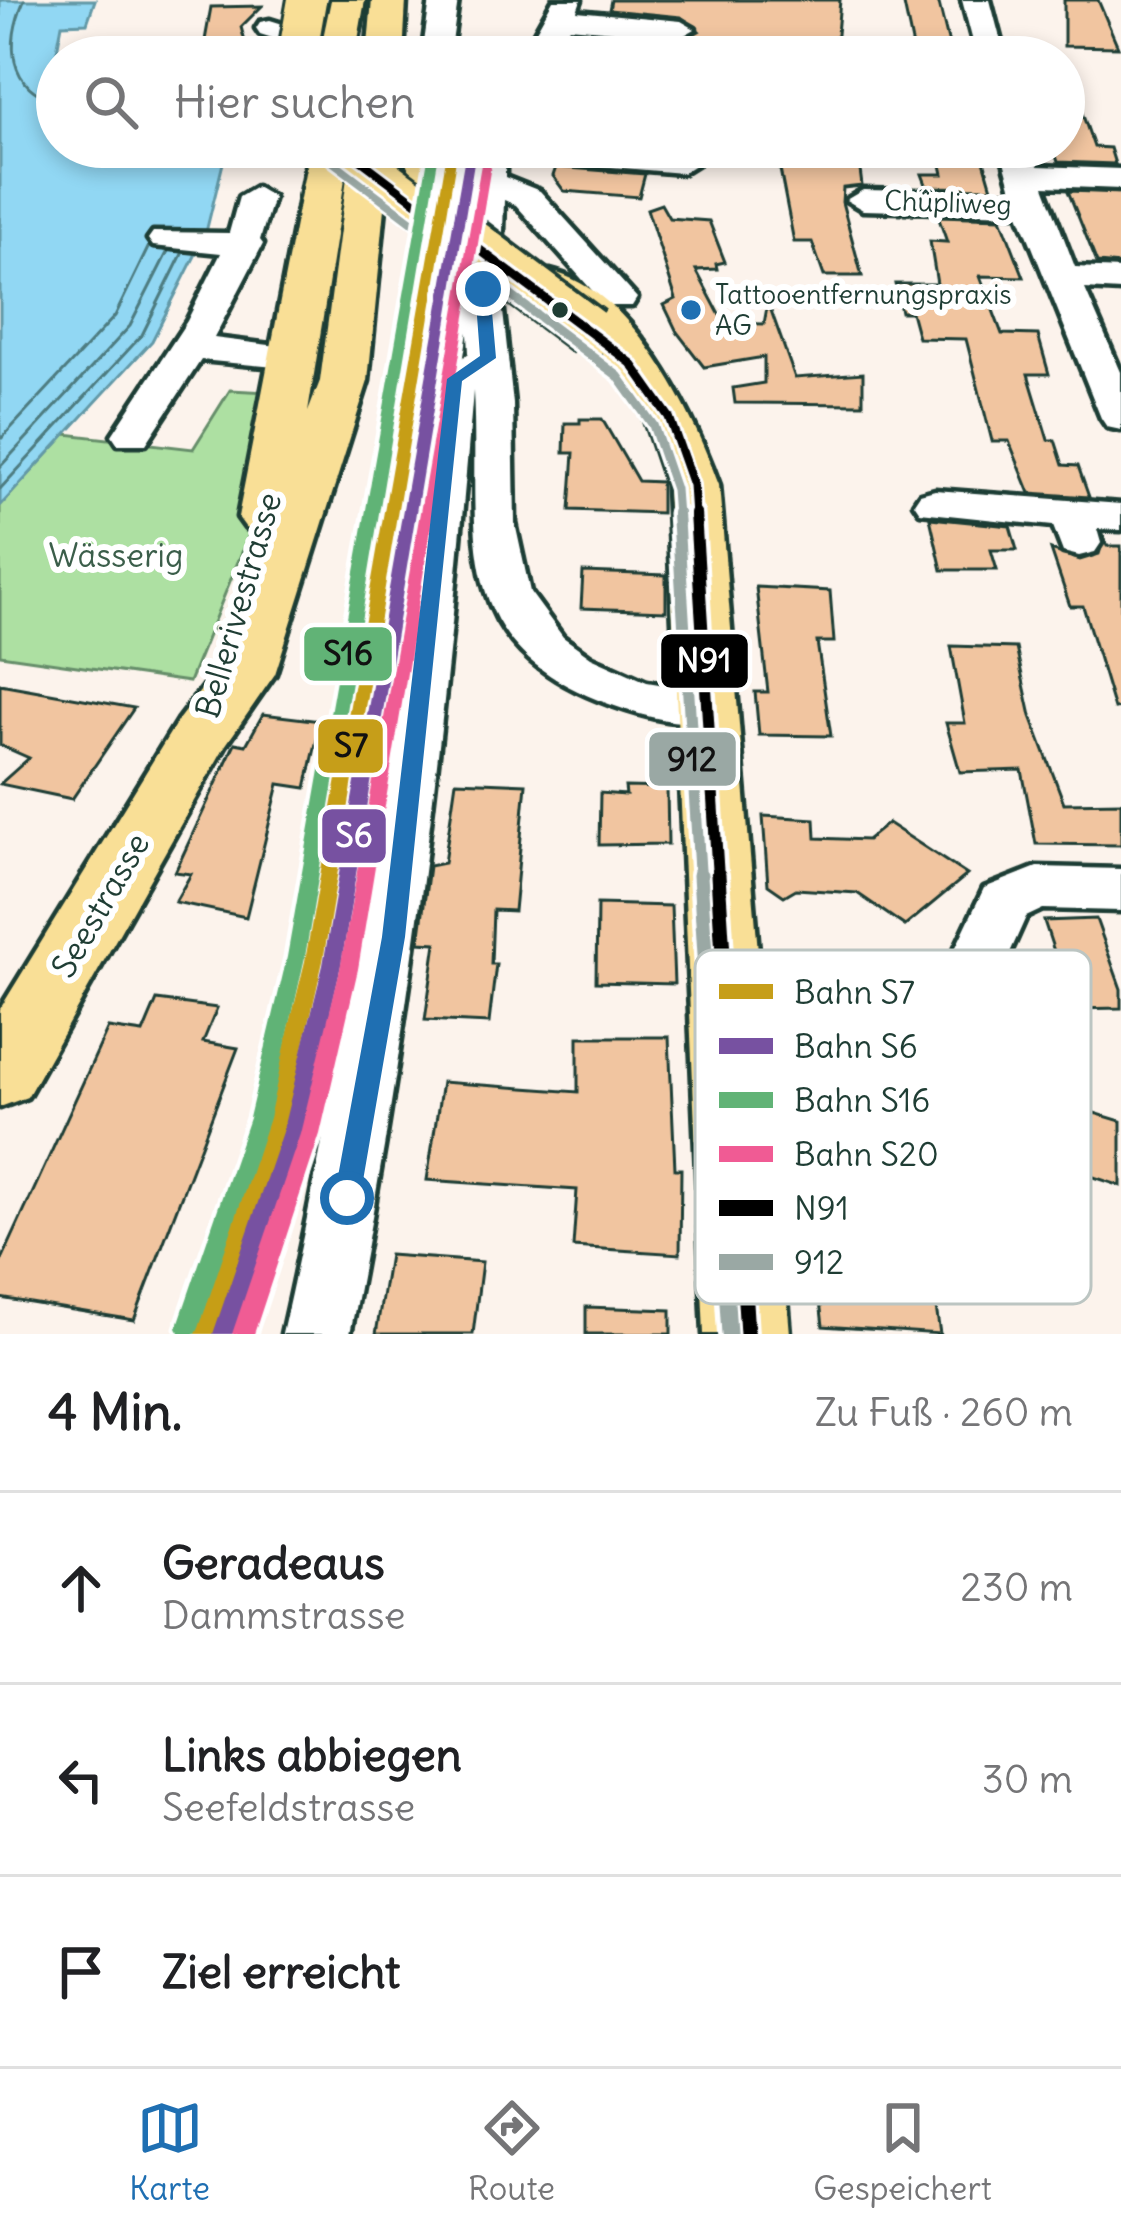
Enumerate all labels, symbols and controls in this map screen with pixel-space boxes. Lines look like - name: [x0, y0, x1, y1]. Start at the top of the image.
- search box: [36, 36, 1085, 168]
- icon: search: [78, 69, 144, 135]
- text: Hier suchen: [174, 74, 415, 130]
- street label: Chüpliweg: [884, 183, 1012, 221]
- route end: [456, 262, 510, 316]
- place label: Tattooentfernungspraxis AG: [715, 277, 1012, 342]
- marker: Tattooentfernungspraxis AG: [678, 297, 704, 323]
- unlabelled marker: [549, 299, 571, 321]
- street label: Bellerivestrasse: [186, 487, 290, 723]
- park label: Wässerig: [49, 534, 183, 576]
- line badge: S16: [302, 625, 394, 683]
- text: S16: [323, 632, 373, 674]
- line badge: N91: [659, 632, 750, 690]
- text: N91: [677, 639, 731, 681]
- line badge: S7: [316, 717, 385, 775]
- text: S7: [334, 724, 368, 766]
- line badge: 912: [647, 730, 738, 788]
- text: 912: [667, 738, 717, 780]
- line badge: S6: [320, 807, 388, 865]
- text: S6: [335, 814, 373, 856]
- street label: Seestrasse: [42, 825, 158, 985]
- legend: [695, 950, 1091, 1304]
- text: Bahn S7: [794, 971, 915, 1013]
- text: Bahn S6: [794, 1025, 918, 1067]
- text: Bahn S16: [794, 1079, 930, 1121]
- text: Bahn S20: [794, 1133, 939, 1175]
- route start: [320, 1171, 374, 1225]
- text: N91: [794, 1187, 849, 1229]
- text: 912: [794, 1241, 844, 1283]
- text: 4 Min.: [48, 1380, 182, 1444]
- text: Zu Fuß · 260 m: [815, 1388, 1073, 1437]
- text: Geradeaus: [162, 1535, 385, 1591]
- icon: ahead: [48, 1555, 114, 1621]
- text: 230 m: [960, 1563, 1073, 1612]
- text: Dammstrasse: [162, 1591, 405, 1640]
- text: Links abbiegen: [162, 1727, 462, 1783]
- icon: left: [48, 1747, 114, 1813]
- text: 30 m: [982, 1755, 1073, 1804]
- text: Seefeldstrasse: [162, 1783, 415, 1832]
- icon: arrive: [48, 1939, 114, 2005]
- text: Ziel erreicht: [162, 1944, 400, 2000]
- tab: Karte: [129, 2095, 210, 2209]
- tab: Route: [468, 2095, 555, 2209]
- tab: Gespeichert: [813, 2095, 992, 2209]

